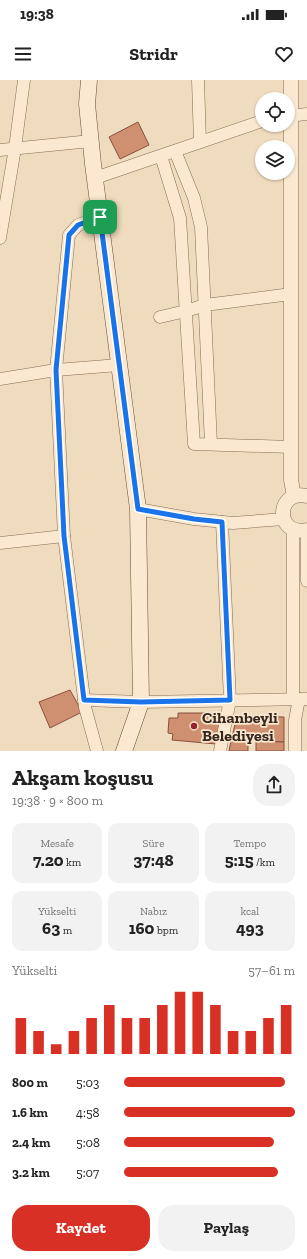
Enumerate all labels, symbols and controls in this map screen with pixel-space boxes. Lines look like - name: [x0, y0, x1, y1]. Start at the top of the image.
- text: 19:38: [20, 5, 54, 23]
- icon: menu: [12, 43, 34, 65]
- text: Stridr: [129, 43, 178, 65]
- icon: heart: [273, 43, 295, 65]
- map controls: [255, 92, 295, 180]
- button: locate: [255, 92, 295, 132]
- button: layers: [255, 140, 295, 180]
- pin: [83, 200, 117, 234]
- icon: arrive: [89, 206, 111, 228]
- place label: Cihanbeyli Belediyesi: [202, 708, 278, 745]
- marker: Cihanbeyli Belediyesi: [189, 721, 199, 731]
- text: Akşam koşusu: [12, 764, 153, 791]
- button: share: [253, 764, 295, 806]
- text: 19:38 · 9 × 800 m: [12, 793, 103, 808]
- text: Mesafe: [40, 837, 74, 850]
- text: Süre: [143, 837, 164, 850]
- text: Tempo: [234, 837, 266, 850]
- text: 7.20: [33, 850, 64, 870]
- text: 37:48: [133, 850, 174, 870]
- text: 5:15: [225, 850, 254, 870]
- text: km: [64, 856, 81, 869]
- text: /km: [254, 856, 275, 869]
- text: Yükselti: [38, 905, 76, 918]
- text: Nabız: [140, 905, 167, 918]
- text: kcal: [240, 905, 259, 918]
- text: 63: [42, 918, 60, 938]
- text: 160: [129, 918, 154, 938]
- text: 493: [236, 918, 264, 938]
- text: m: [60, 924, 72, 937]
- text: bpm: [154, 924, 178, 937]
- text: Yükselti: [12, 963, 57, 978]
- text: 57–61 m: [248, 963, 295, 978]
- text: 800 m: [12, 1075, 48, 1090]
- text: 5:03: [76, 1075, 99, 1090]
- text: 1.6 km: [12, 1105, 48, 1120]
- text: 4:58: [76, 1105, 100, 1120]
- text: 2.4 km: [12, 1135, 50, 1150]
- text: 5:08: [76, 1135, 100, 1150]
- text: 3.2 km: [12, 1165, 50, 1180]
- text: 5:07: [76, 1165, 99, 1180]
- button: Kaydet: [12, 1205, 150, 1251]
- button: Paylaş: [158, 1205, 295, 1251]

